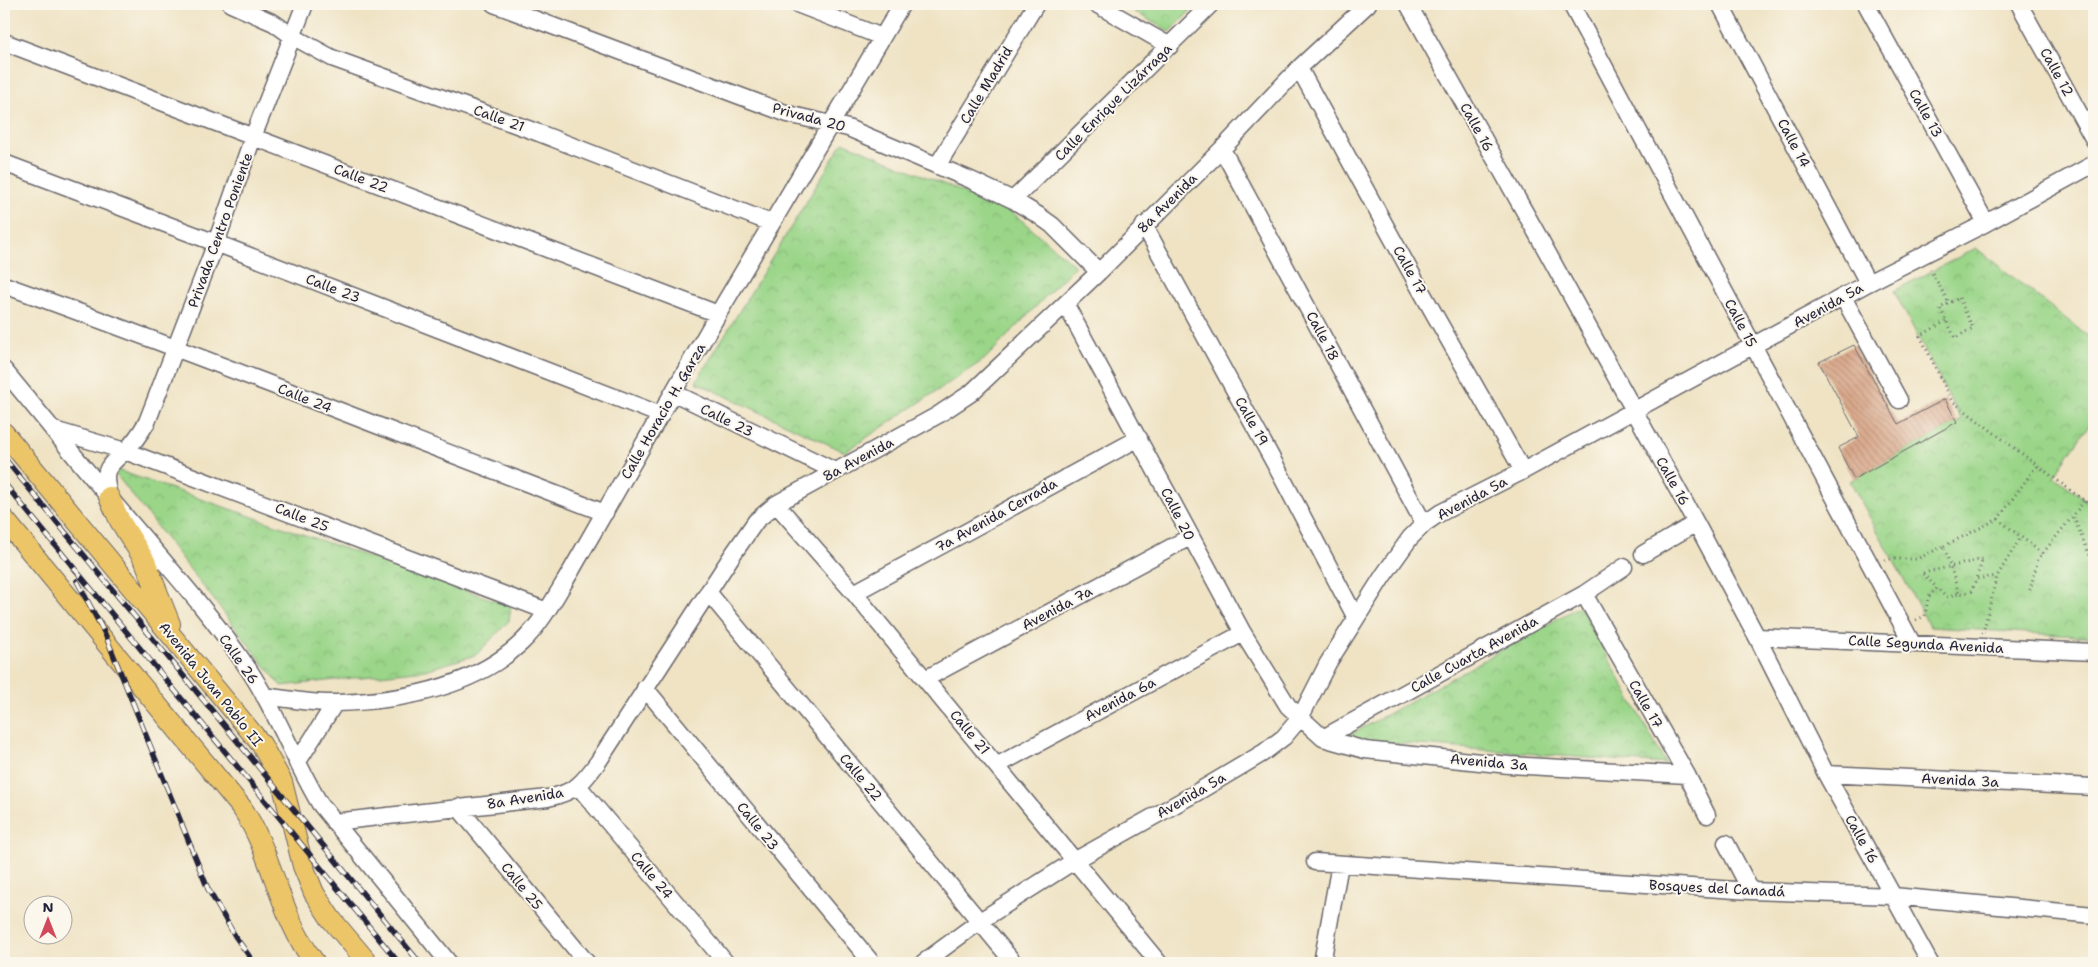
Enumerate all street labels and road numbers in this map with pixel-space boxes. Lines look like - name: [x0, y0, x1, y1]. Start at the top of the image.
- street label: Calle Enrique Lizárraga: [1051, 39, 1176, 164]
- street label: Calle Madrid: [956, 43, 1016, 127]
- street label: Calle 12: [2036, 44, 2078, 100]
- street label: Calle 13: [1905, 85, 1947, 141]
- street label: Privada 20: [770, 99, 848, 135]
- street label: Calle 16: [1456, 99, 1498, 155]
- street label: Calle 21: [471, 100, 527, 136]
- street label: Calle 14: [1774, 115, 1814, 171]
- street label: Privada Centro Poniente: [184, 150, 256, 310]
- street label: Calle 22: [331, 159, 391, 197]
- street label: 8a Avenida: [1133, 169, 1201, 237]
- street label: Calle 17: [1389, 242, 1431, 298]
- street label: Calle 23: [303, 269, 363, 307]
- street label: Avenida 5a: [1790, 278, 1866, 332]
- street label: Calle 15: [1721, 296, 1761, 350]
- street label: Calle 18: [1302, 308, 1344, 364]
- street label: Calle Horacio H. Garza: [617, 339, 710, 482]
- street label: Calle 24: [275, 379, 335, 417]
- street label: Calle 19: [1231, 393, 1273, 449]
- street label: Calle 23: [697, 399, 757, 441]
- street label: 8a Avenida: [819, 433, 897, 485]
- street label: Calle 16: [1652, 453, 1694, 509]
- street label: Avenida 5a: [1434, 472, 1510, 524]
- street label: 7a Avenida Cerrada: [932, 474, 1060, 556]
- street label: Calle 20: [1157, 484, 1199, 544]
- street label: Calle 25: [273, 499, 331, 535]
- street label: Avenida 7a: [1019, 582, 1096, 634]
- street label: Calle Cuarta Avenida: [1407, 611, 1541, 697]
- street label: Avenida Juan Pablo II: [155, 618, 267, 750]
- street label: Calle 26: [215, 630, 263, 688]
- street label: Calle Segunda Avenida: [1848, 631, 2004, 657]
- street label: Avenida 6a: [1081, 673, 1159, 725]
- street label: Calle 17: [1625, 677, 1667, 731]
- street label: Calle 21: [946, 706, 994, 758]
- street label: Calle 22: [836, 749, 886, 805]
- street label: Avenida 3a: [1449, 750, 1529, 774]
- street label: Avenida 5a: [1153, 768, 1229, 822]
- street label: Avenida 3a: [1921, 769, 2000, 791]
- street label: 8a Avenida: [485, 783, 565, 813]
- street label: Calle 23: [733, 798, 783, 854]
- street label: Calle 16: [1841, 811, 1883, 867]
- street label: Calle 24: [627, 847, 677, 903]
- street label: Calle 25: [497, 859, 547, 913]
- street label: Bosques del Canadá: [1649, 875, 1786, 901]

